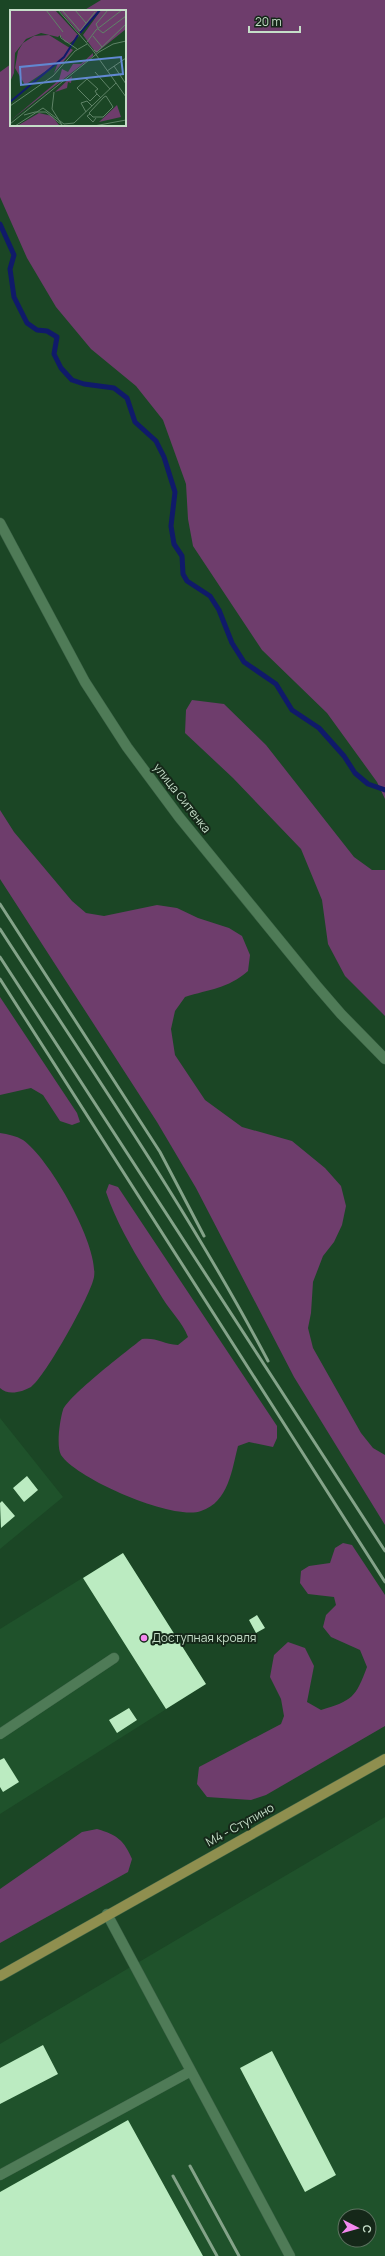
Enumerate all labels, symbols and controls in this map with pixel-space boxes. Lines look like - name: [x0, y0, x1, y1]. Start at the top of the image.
- scale bar: [249, 8, 300, 34]
- inset map: [10, 10, 126, 126]
- text: 20 m: [255, 13, 282, 30]
- street label: улица Ситенка: [150, 759, 215, 836]
- place label: Доступная кровля: [152, 1629, 257, 1646]
- marker: Доступная кровля: [139, 1633, 149, 1643]
- street label: М4 - Ступино: [203, 1799, 277, 1850]
- north arrow: [337, 2208, 377, 2248]
- text: С: [360, 2224, 375, 2234]

